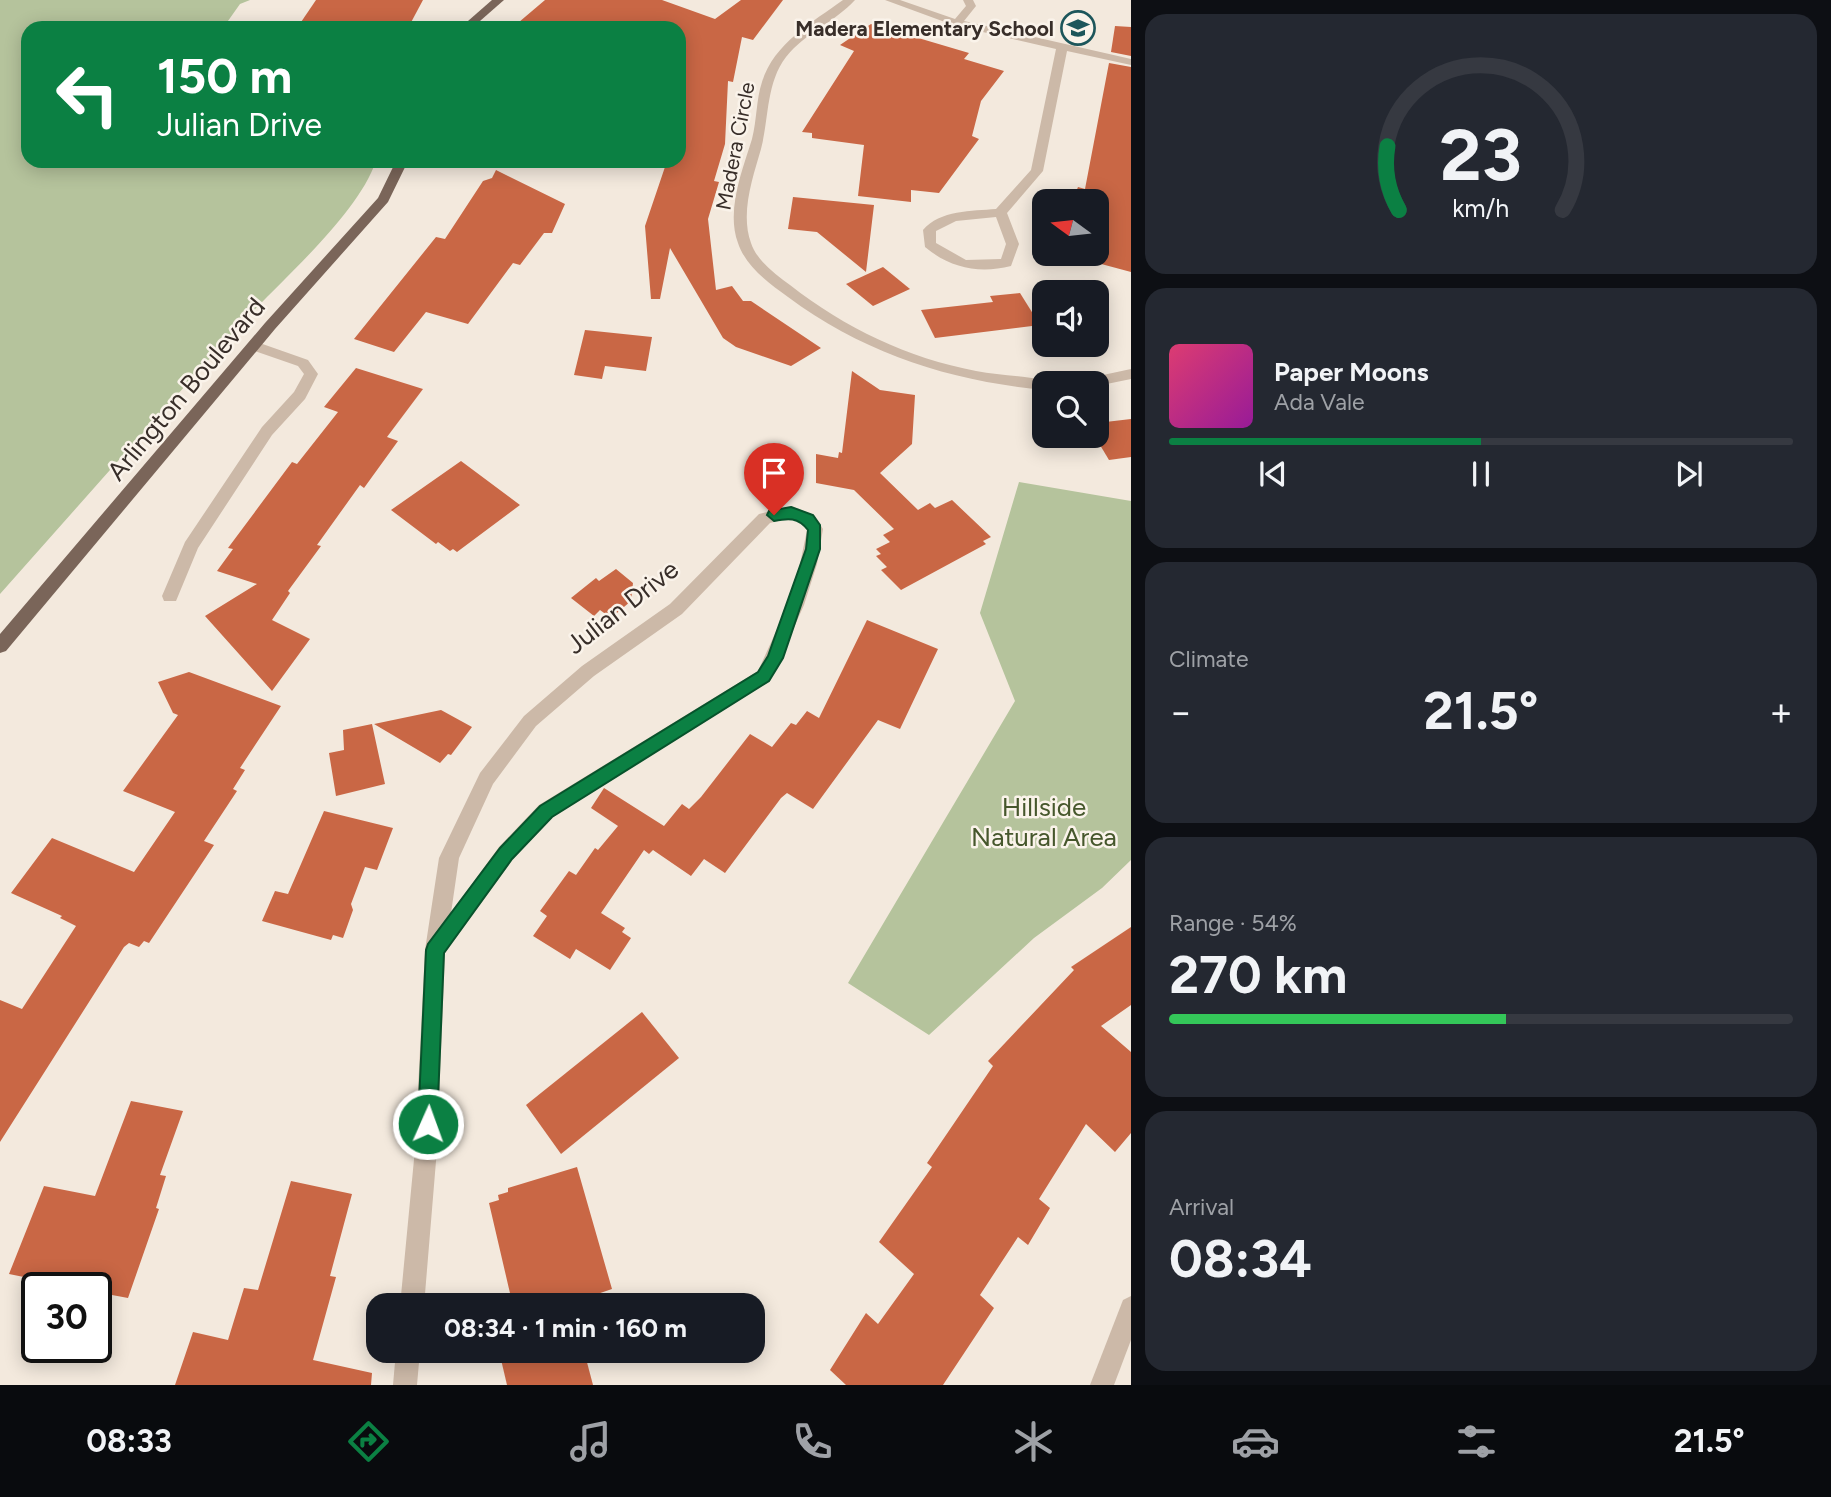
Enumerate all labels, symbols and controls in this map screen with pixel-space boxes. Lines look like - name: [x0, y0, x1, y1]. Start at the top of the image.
- school or university icon: Madera Elementary School: [1059, 9, 1097, 47]
- place label: Madera Elementary School: [795, 16, 1054, 41]
- text: 150 m: [157, 46, 292, 105]
- icon: left: [42, 49, 133, 140]
- street label: Madera Circle: [710, 80, 760, 212]
- text: Julian Drive: [157, 106, 322, 144]
- text: 23: [1440, 111, 1522, 198]
- north arrow: [1032, 189, 1110, 266]
- map controls: [1032, 189, 1109, 448]
- text: km/h: [1452, 193, 1510, 223]
- button: sound: [1032, 280, 1109, 357]
- street label: Arlington Boulevard: [100, 291, 272, 487]
- text: Paper Moons: [1274, 356, 1429, 388]
- button: search: [1032, 371, 1109, 448]
- text: Ada Vale: [1274, 388, 1365, 416]
- pin: [744, 443, 804, 515]
- icon: arrive: [755, 454, 793, 492]
- icon: previous: [1254, 455, 1292, 493]
- icon: pause: [1462, 455, 1500, 493]
- icon: next: [1670, 455, 1708, 493]
- street label: Julian Drive: [559, 553, 685, 661]
- text: Climate: [1169, 645, 1248, 673]
- text: 21.5°: [1424, 680, 1538, 742]
- text: −: [1169, 689, 1193, 735]
- text: +: [1769, 689, 1793, 735]
- park label: Hillside Natural Area: [971, 791, 1117, 853]
- text: Range · 54%: [1169, 909, 1297, 937]
- text: 270 km: [1169, 944, 1347, 1006]
- position arrow: [391, 1087, 465, 1161]
- text: Arrival: [1169, 1193, 1234, 1221]
- text: 08:34: [1169, 1228, 1312, 1290]
- speed limit sign: 30: [21, 1272, 112, 1363]
- text: 08:34 · 1 min · 160 m: [444, 1312, 687, 1344]
- icon: directions: [344, 1417, 393, 1466]
- icon: music: [566, 1417, 615, 1466]
- icon: phone: [788, 1417, 837, 1466]
- icon: climate: [1009, 1417, 1058, 1466]
- icon: car: [1231, 1417, 1280, 1466]
- icon: filters: [1452, 1417, 1501, 1466]
- text: 08:33: [86, 1422, 172, 1460]
- text: 21.5°: [1674, 1422, 1745, 1460]

